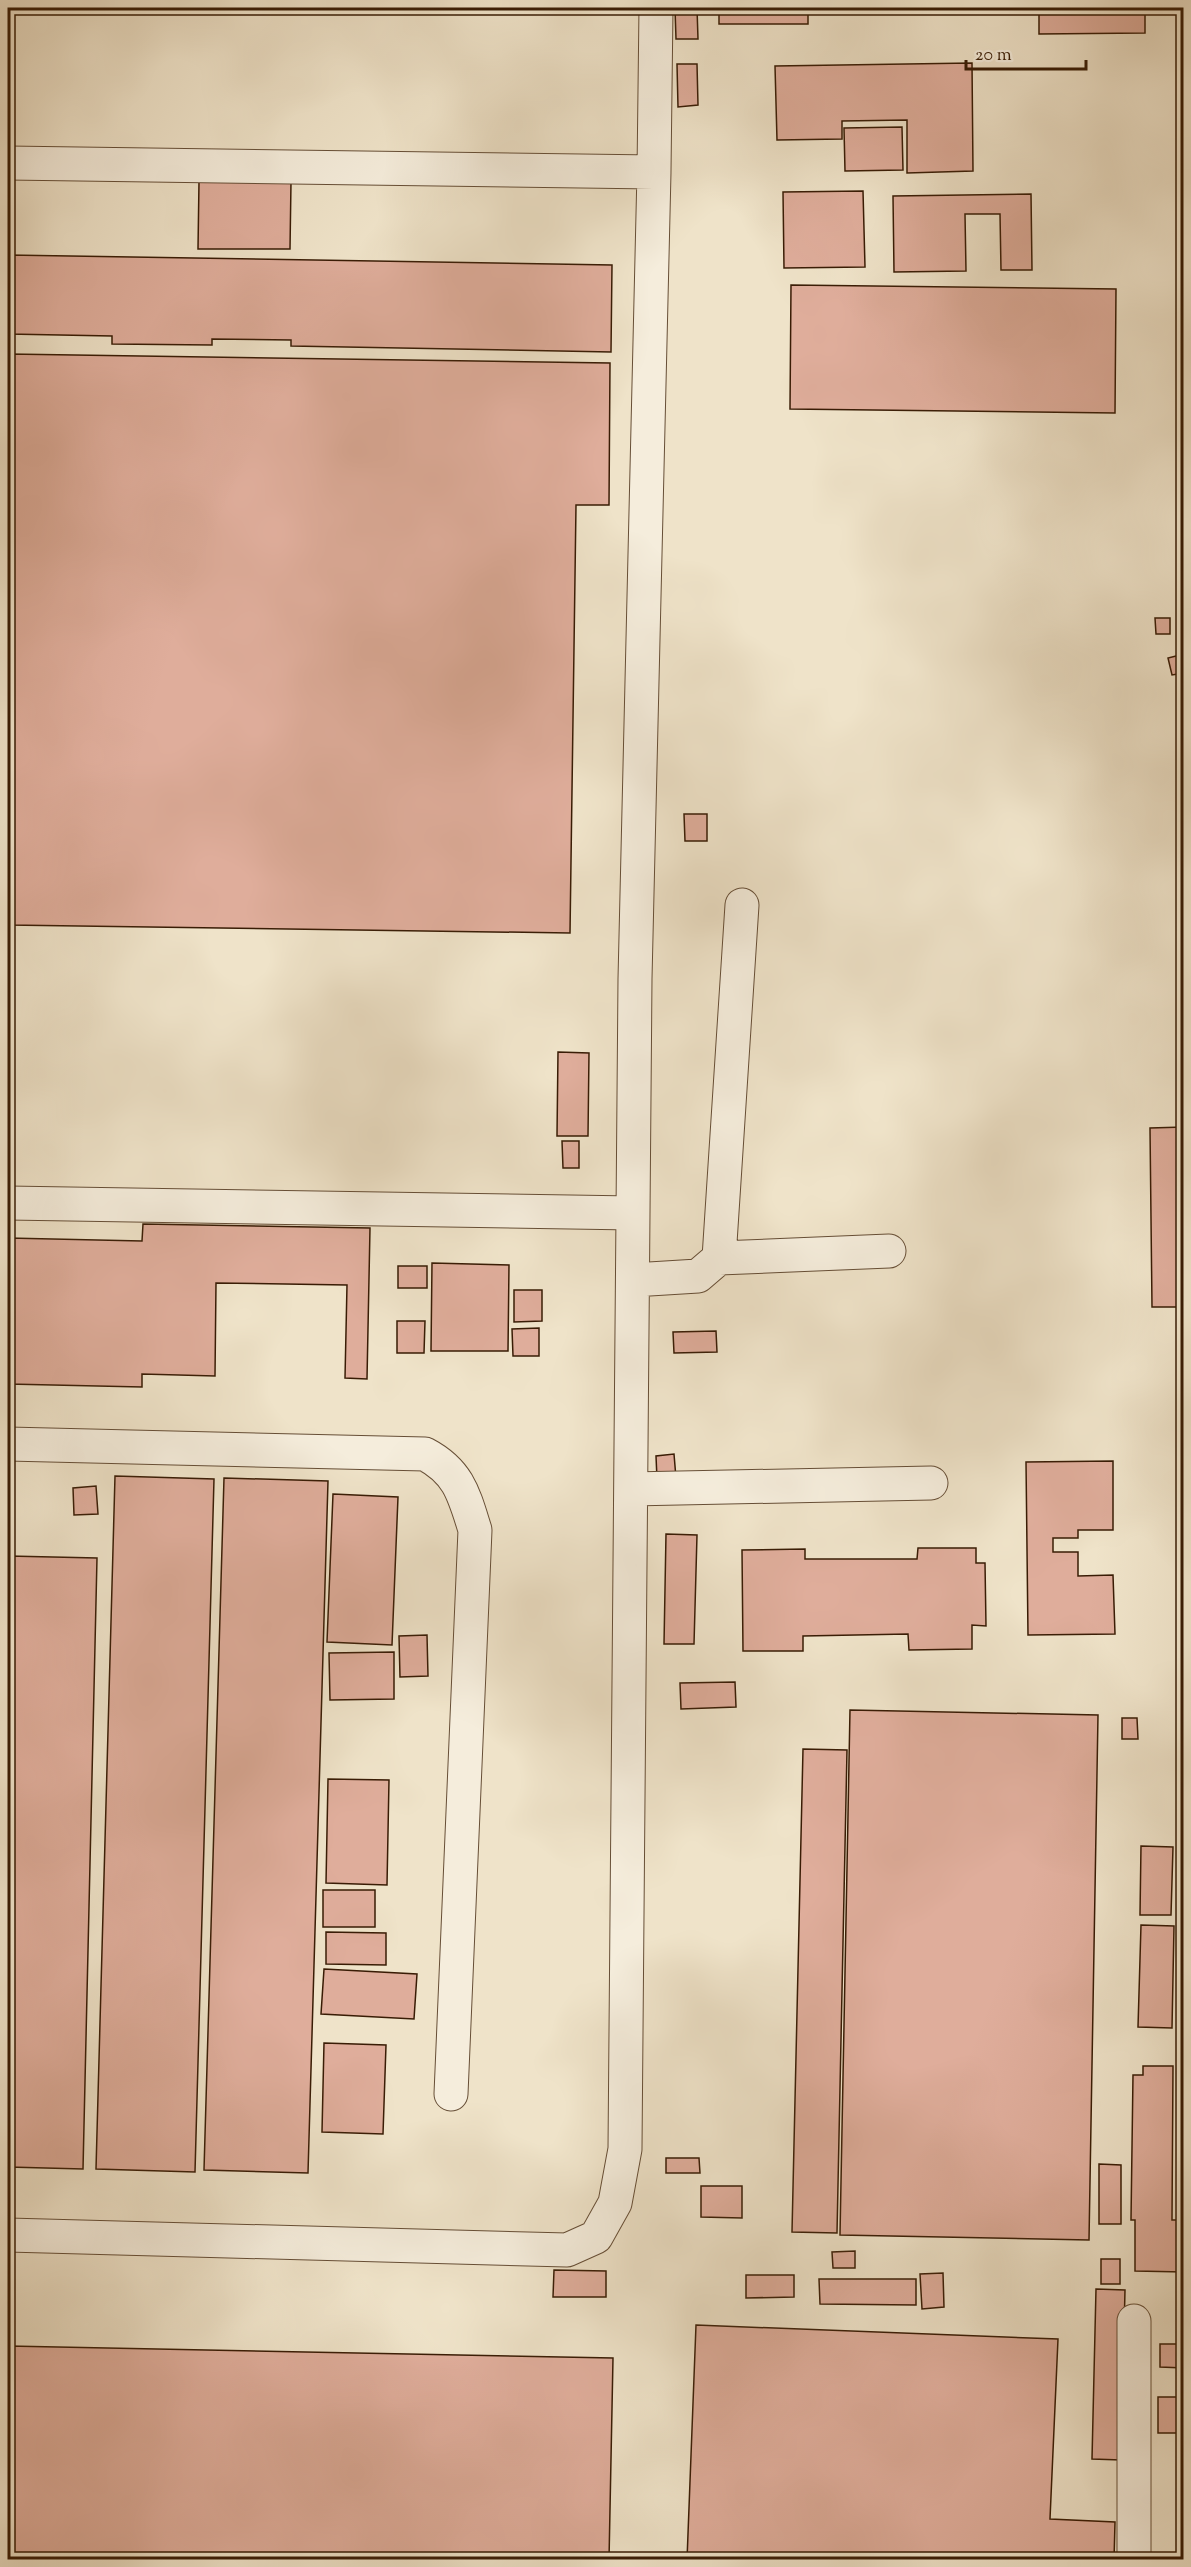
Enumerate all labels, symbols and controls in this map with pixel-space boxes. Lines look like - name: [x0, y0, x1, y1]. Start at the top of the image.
- scale bar: [966, 33, 1086, 71]
- text: 20 m: [975, 43, 1012, 69]

